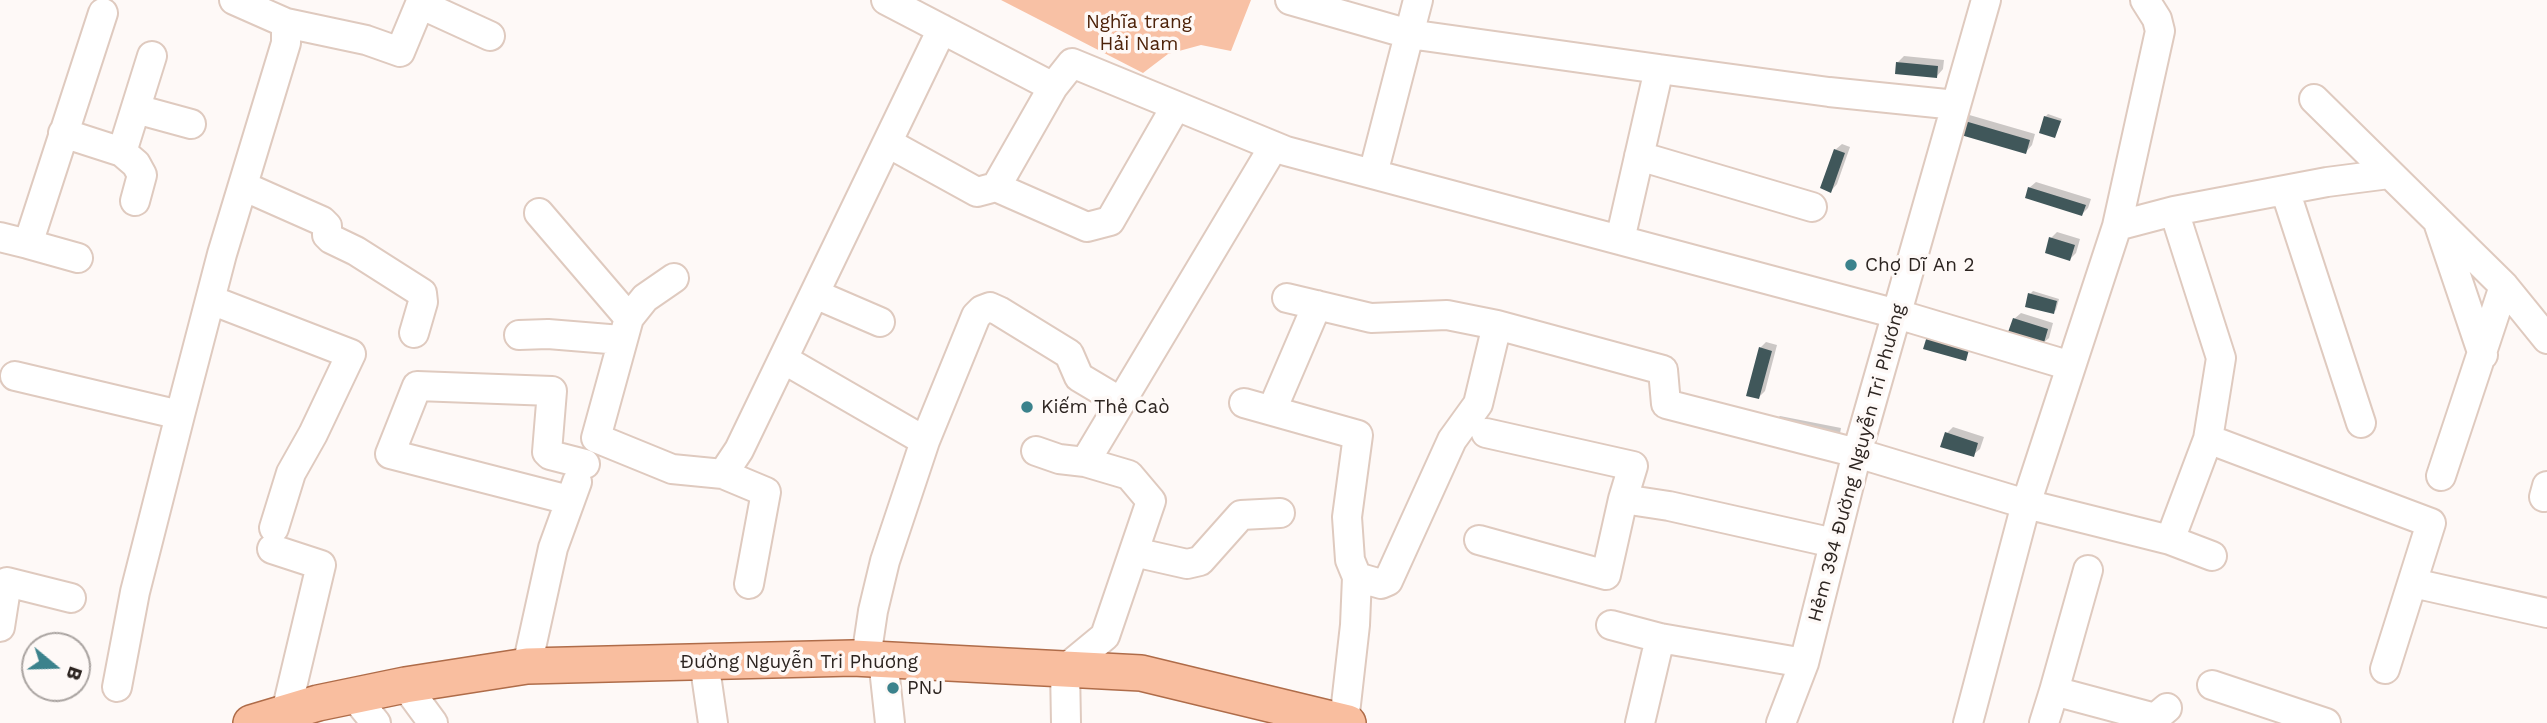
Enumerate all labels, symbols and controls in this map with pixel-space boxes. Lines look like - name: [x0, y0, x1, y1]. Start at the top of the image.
- park label: Nghĩa trang Hải Nam: [1086, 11, 1192, 55]
- place label: Chợ Dĩ An 2: [1865, 254, 1975, 276]
- marker: Chợ Dĩ An 2: [1843, 257, 1859, 273]
- street label: Hẻm 394 Đường Nguyễn Tri Phương: [1804, 302, 1910, 624]
- place label: Kiếm Thẻ Caò: [1041, 396, 1170, 418]
- marker: Kiếm Thẻ Caò: [1019, 399, 1035, 415]
- north arrow: [21, 632, 91, 702]
- street label: Đường Nguyễn Tri Phương: [680, 651, 918, 673]
- text: B: [61, 663, 87, 683]
- place label: PNJ: [907, 677, 943, 699]
- marker: PNJ: [885, 680, 901, 696]

